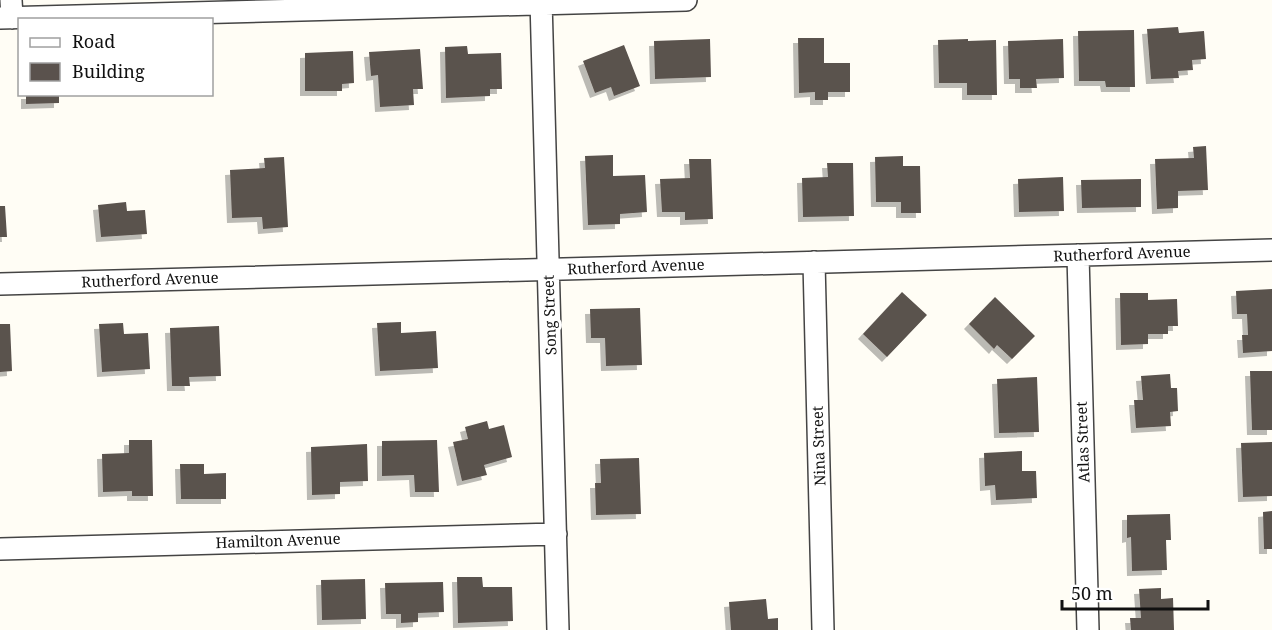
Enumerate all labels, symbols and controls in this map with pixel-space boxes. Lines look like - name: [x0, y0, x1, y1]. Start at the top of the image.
- legend: [18, 18, 213, 96]
- text: Road: [72, 29, 115, 53]
- text: Building: [72, 59, 145, 83]
- street label: Rutherford Avenue: [1053, 241, 1191, 265]
- street label: Rutherford Avenue: [567, 254, 705, 278]
- street label: Rutherford Avenue: [81, 267, 219, 291]
- street label: Song Street: [538, 275, 560, 356]
- street label: Atlas Street: [1071, 401, 1093, 483]
- street label: Nina Street: [807, 406, 829, 486]
- street label: Hamilton Avenue: [215, 528, 341, 552]
- scale bar: [1062, 573, 1208, 611]
- text: 50 m: [1071, 581, 1113, 605]

